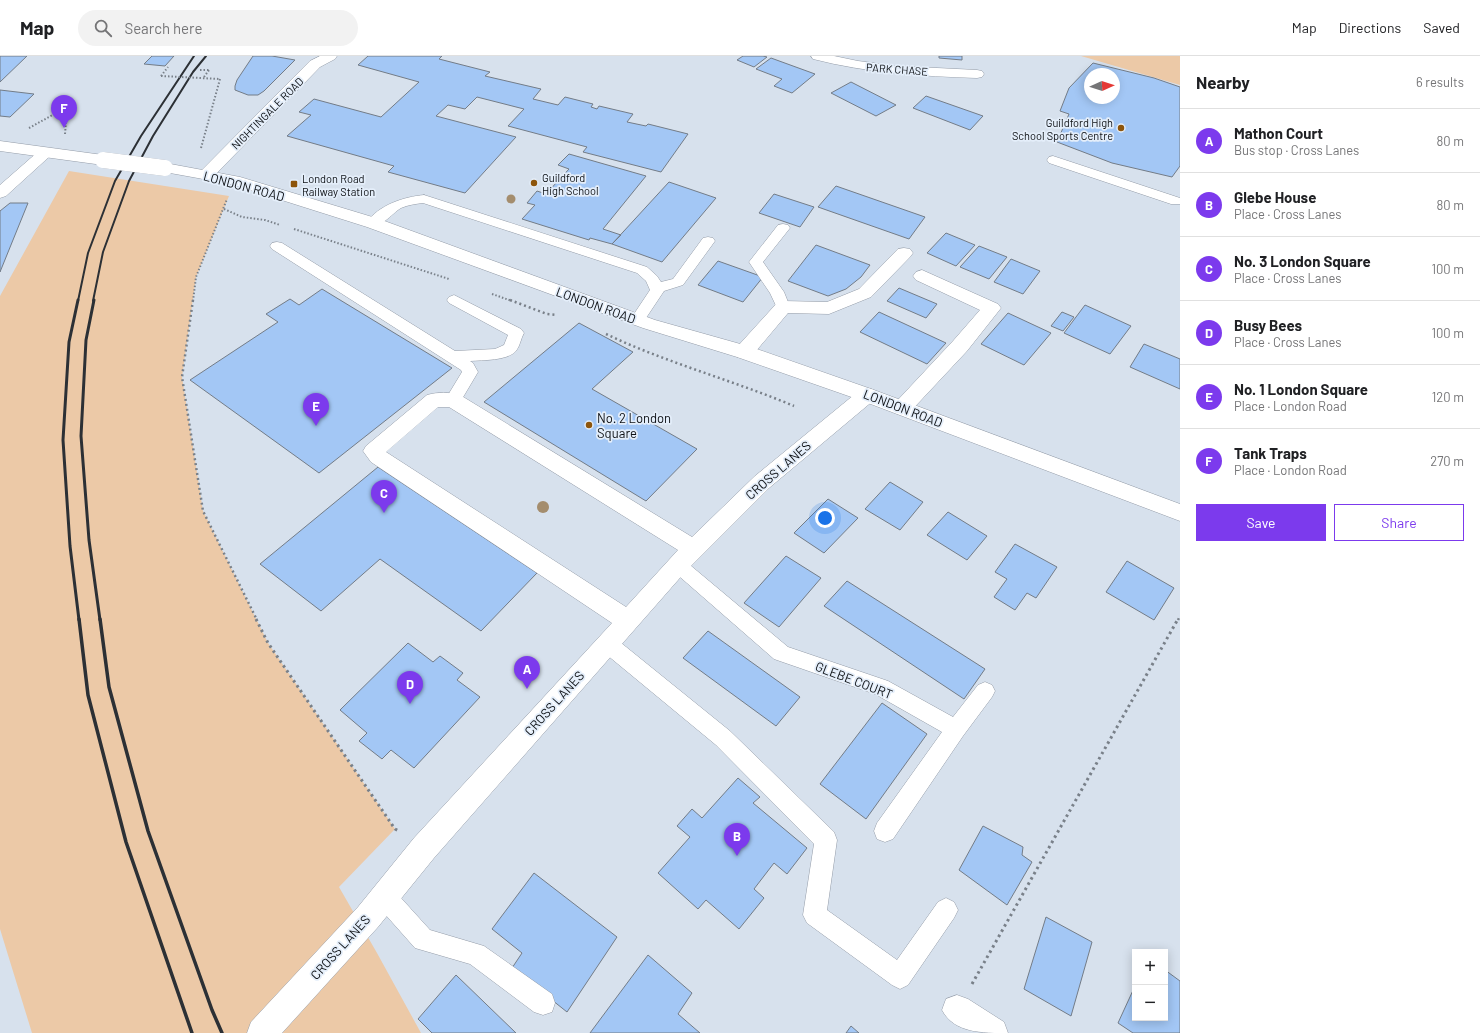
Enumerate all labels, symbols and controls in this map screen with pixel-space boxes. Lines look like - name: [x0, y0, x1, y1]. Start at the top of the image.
- search box: [78, 10, 358, 46]
- text: Map: [20, 16, 54, 39]
- icon: search: [92, 17, 114, 39]
- text: Search here: [124, 19, 202, 37]
- text: Map: [1292, 19, 1317, 36]
- text: Directions: [1339, 19, 1401, 36]
- text: Saved: [1423, 19, 1460, 36]
- street label: PARK CHASE: [866, 60, 929, 78]
- north arrow: [1084, 68, 1120, 104]
- text: Nearby: [1196, 72, 1250, 92]
- street label: NIGHTINGALE ROAD: [228, 74, 306, 152]
- text: 6 results: [1416, 74, 1464, 90]
- pin: F: [51, 95, 77, 128]
- place label: Guildford High School Sports Centre: [1012, 116, 1113, 142]
- marker: Guildford High School Sports Centre: [1116, 123, 1126, 133]
- text: Mathon Court: [1234, 124, 1323, 142]
- text: A: [1205, 133, 1213, 149]
- text: 80 m: [1437, 133, 1464, 149]
- text: Bus stop · Cross Lanes: [1234, 142, 1359, 158]
- street label: LONDON ROAD: [202, 167, 286, 205]
- place label: Guildford High School: [542, 171, 599, 197]
- place label: London Road Railway Station: [302, 172, 375, 198]
- marker: Guildford High School: [529, 178, 539, 188]
- marker: London Road Railway Station: [289, 179, 299, 189]
- text: Glebe House: [1234, 188, 1316, 206]
- text: B: [1205, 197, 1213, 213]
- text: 80 m: [1437, 197, 1464, 213]
- text: Place · Cross Lanes: [1234, 206, 1341, 222]
- text: No. 3 London Square: [1234, 252, 1371, 270]
- text: C: [1205, 261, 1213, 277]
- text: 100 m: [1431, 261, 1464, 277]
- text: Place · Cross Lanes: [1234, 270, 1341, 286]
- street label: LONDON ROAD: [554, 283, 638, 327]
- text: Busy Bees: [1234, 316, 1302, 334]
- text: D: [1205, 325, 1213, 341]
- text: 100 m: [1431, 325, 1464, 341]
- text: Place · Cross Lanes: [1234, 334, 1341, 350]
- text: No. 1 London Square: [1234, 380, 1368, 398]
- street label: LONDON ROAD: [861, 386, 945, 430]
- text: E: [1205, 389, 1213, 405]
- text: 120 m: [1432, 389, 1464, 405]
- pin: E: [303, 393, 329, 426]
- text: Place · London Road: [1234, 398, 1347, 414]
- place label: No. 2 London Square: [597, 410, 671, 441]
- marker: No. 2 London Square: [584, 420, 594, 430]
- street label: CROSS LANES: [742, 437, 814, 503]
- text: Tank Traps: [1234, 444, 1307, 462]
- text: F: [1205, 453, 1213, 469]
- text: 270 m: [1430, 453, 1464, 469]
- text: Place · London Road: [1234, 462, 1347, 478]
- pin: C: [371, 480, 397, 513]
- button: Save: [1196, 504, 1326, 541]
- button: Share: [1334, 504, 1464, 541]
- your location: [815, 508, 835, 528]
- pin: A: [514, 656, 540, 689]
- street label: GLEBE COURT: [813, 658, 895, 702]
- street label: CROSS LANES: [521, 667, 587, 739]
- pin: D: [397, 671, 423, 704]
- pin: B: [724, 823, 750, 856]
- street label: CROSS LANES: [307, 911, 373, 983]
- map controls: [1132, 949, 1168, 1021]
- button: +: [1132, 949, 1168, 985]
- button: −: [1132, 985, 1168, 1021]

